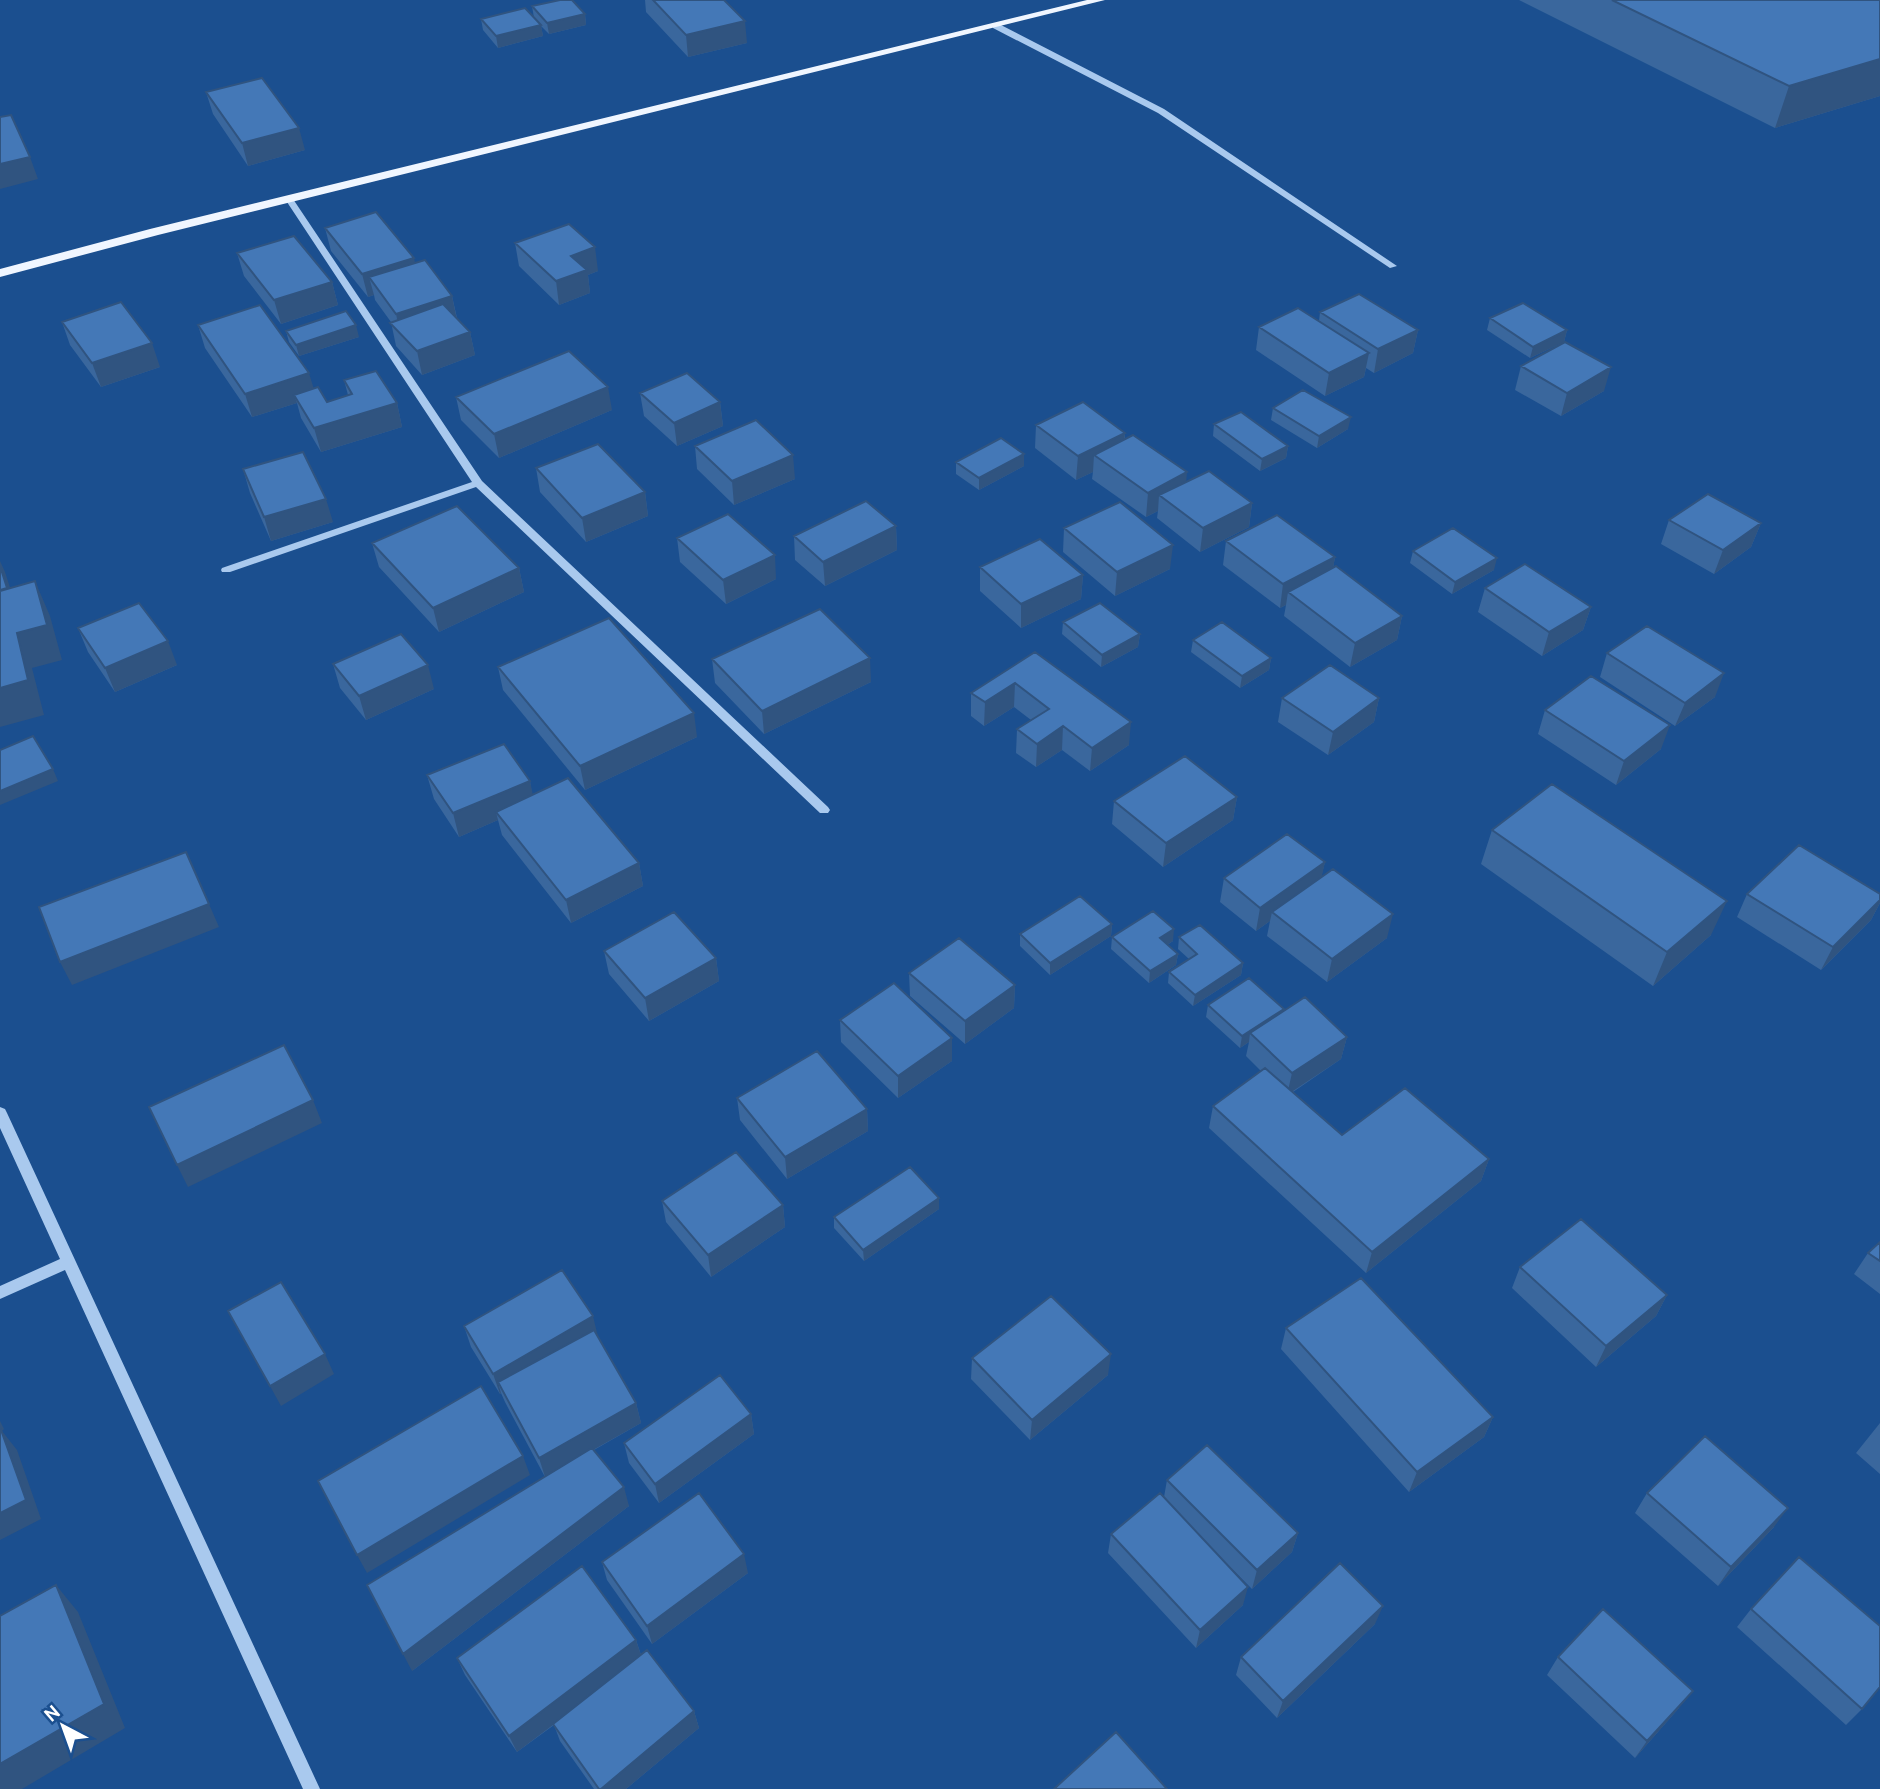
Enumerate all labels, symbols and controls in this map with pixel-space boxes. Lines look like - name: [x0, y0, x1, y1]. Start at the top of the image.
- north arrow: [28, 1691, 98, 1761]
- text: N: [40, 1700, 65, 1727]

